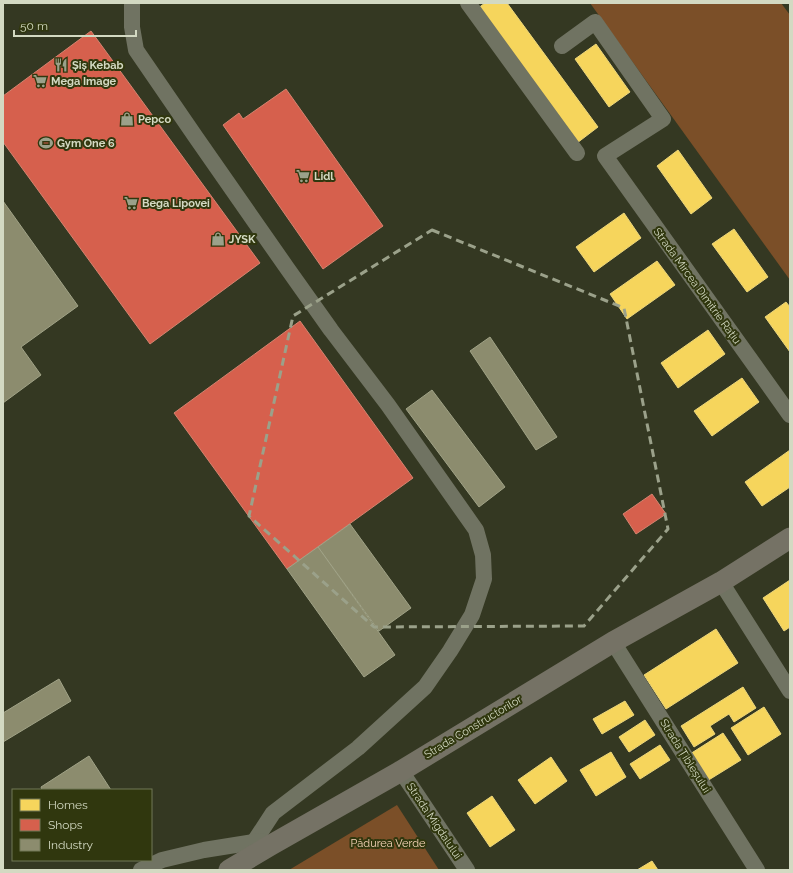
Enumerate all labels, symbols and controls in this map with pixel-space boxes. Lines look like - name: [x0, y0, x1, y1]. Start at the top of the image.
- scale bar: [14, 12, 136, 38]
- text: 50 m: [20, 19, 48, 33]
- restaurant icon: Șiș Kebab: [53, 57, 69, 73]
- place label: Șiș Kebab: [72, 59, 123, 72]
- supermarket icon: Mega Image: [32, 73, 48, 89]
- place label: Mega Image: [51, 75, 117, 88]
- shop icon: Pepco: [119, 111, 135, 127]
- place label: Pepco: [138, 113, 171, 126]
- sports icon: Gym One 6: [38, 135, 54, 151]
- place label: Gym One 6: [57, 137, 115, 150]
- supermarket icon: Lidl: [295, 168, 311, 184]
- place label: Lidl: [314, 170, 334, 183]
- supermarket icon: Bega Lipovei: [123, 195, 139, 211]
- place label: Bega Lipovei: [142, 197, 210, 210]
- street label: Strada Mircea Dimitrie Rațiu: [650, 225, 744, 347]
- shop icon: JYSK: [210, 231, 226, 247]
- place label: JYSK: [229, 233, 256, 246]
- street label: Strada Constructorilor: [422, 693, 524, 761]
- street label: Strada Țibleșului: [657, 717, 713, 795]
- street label: Strada Migdalului: [404, 781, 464, 861]
- legend: [12, 789, 152, 861]
- text: Homes: [48, 798, 88, 812]
- text: Shops: [48, 818, 83, 832]
- park label: Pădurea Verde: [351, 837, 426, 850]
- text: Industry: [48, 838, 94, 852]

